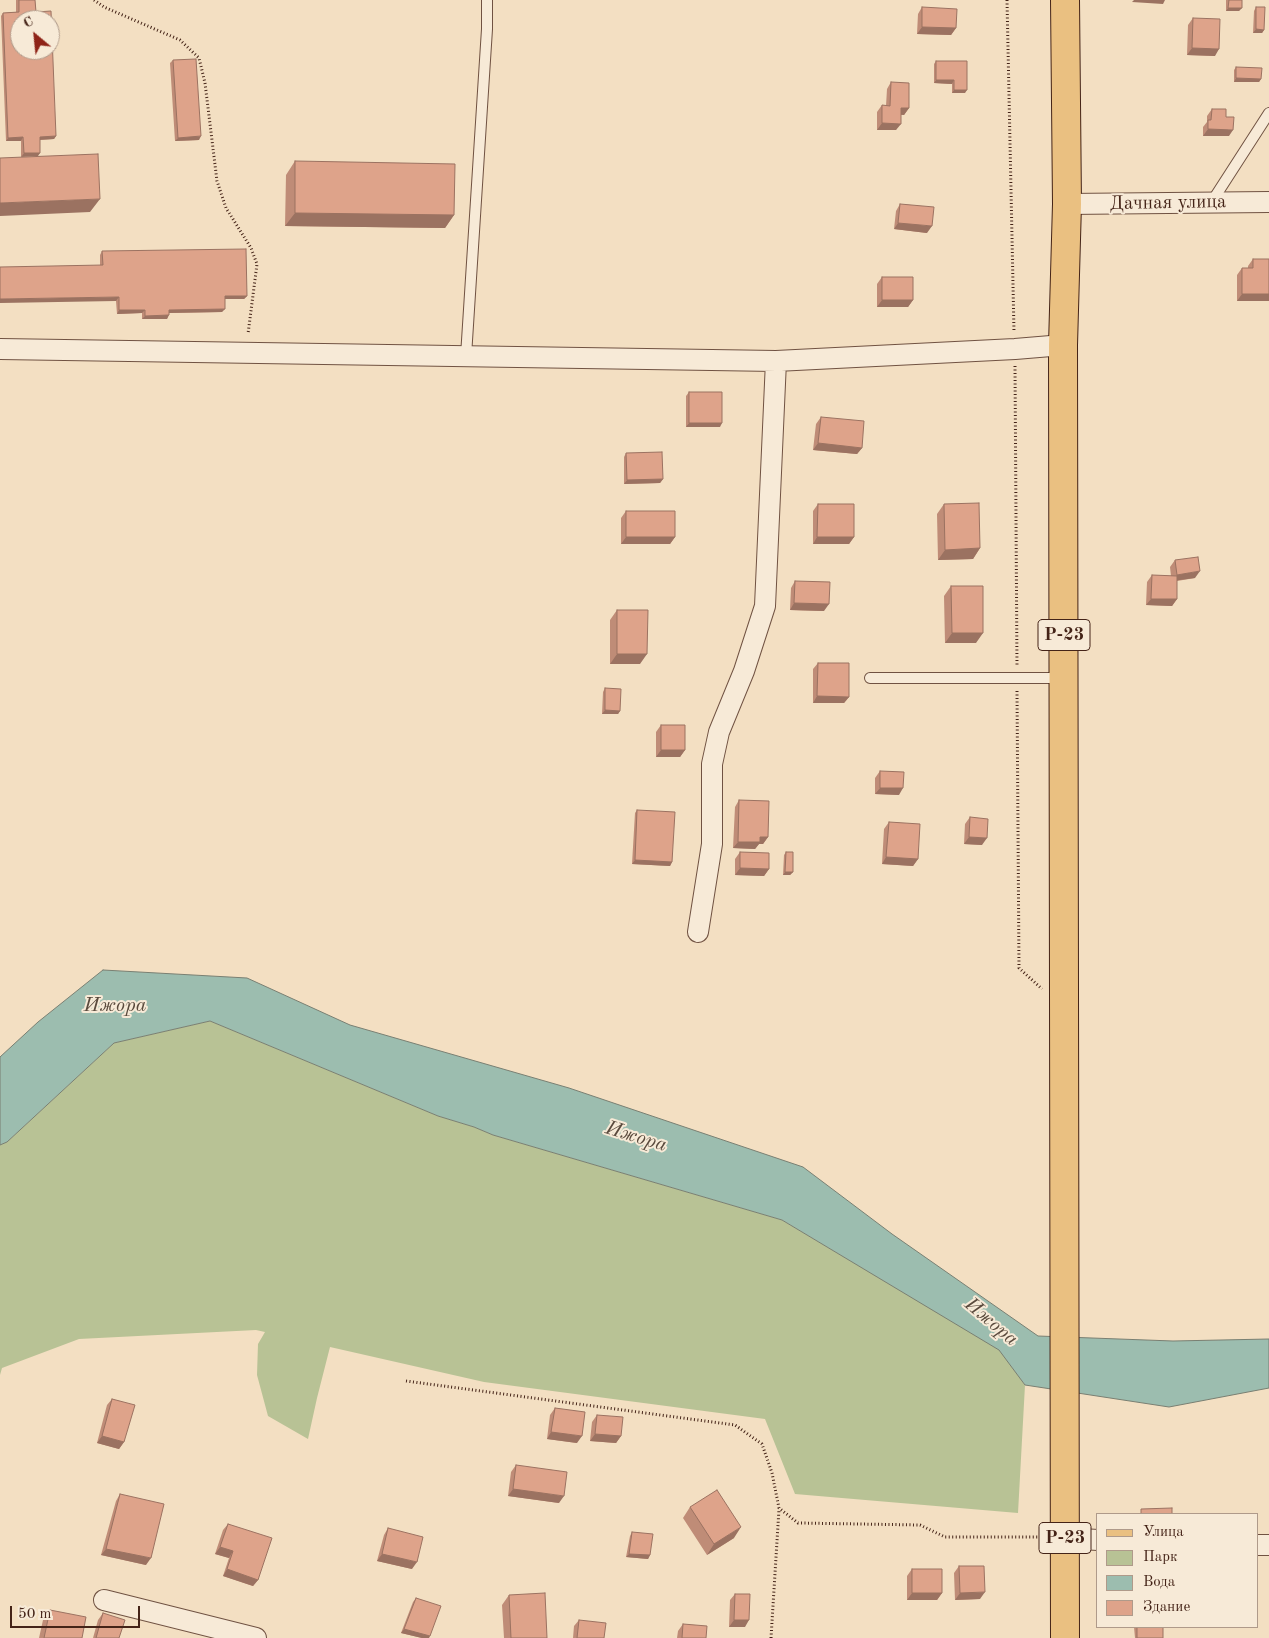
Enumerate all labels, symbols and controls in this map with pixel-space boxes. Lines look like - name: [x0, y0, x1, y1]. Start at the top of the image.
- north arrow: [10, 10, 60, 60]
- text: С: [21, 14, 36, 31]
- street label: Дачная улица: [1110, 191, 1226, 215]
- road number: Р-23: [1038, 620, 1090, 650]
- water label: Ижора: [83, 994, 147, 1018]
- water label: Ижора: [602, 1116, 670, 1158]
- water label: Ижора: [959, 1293, 1023, 1351]
- legend: [1096, 1513, 1259, 1628]
- road number: Р-23: [1039, 1522, 1091, 1554]
- text: Улица: [1143, 1525, 1184, 1540]
- text: Парк: [1143, 1550, 1178, 1565]
- text: Вода: [1143, 1575, 1175, 1590]
- scale bar: [12, 1596, 142, 1628]
- text: Здание: [1143, 1600, 1190, 1615]
- text: 50 m: [18, 1607, 52, 1622]

